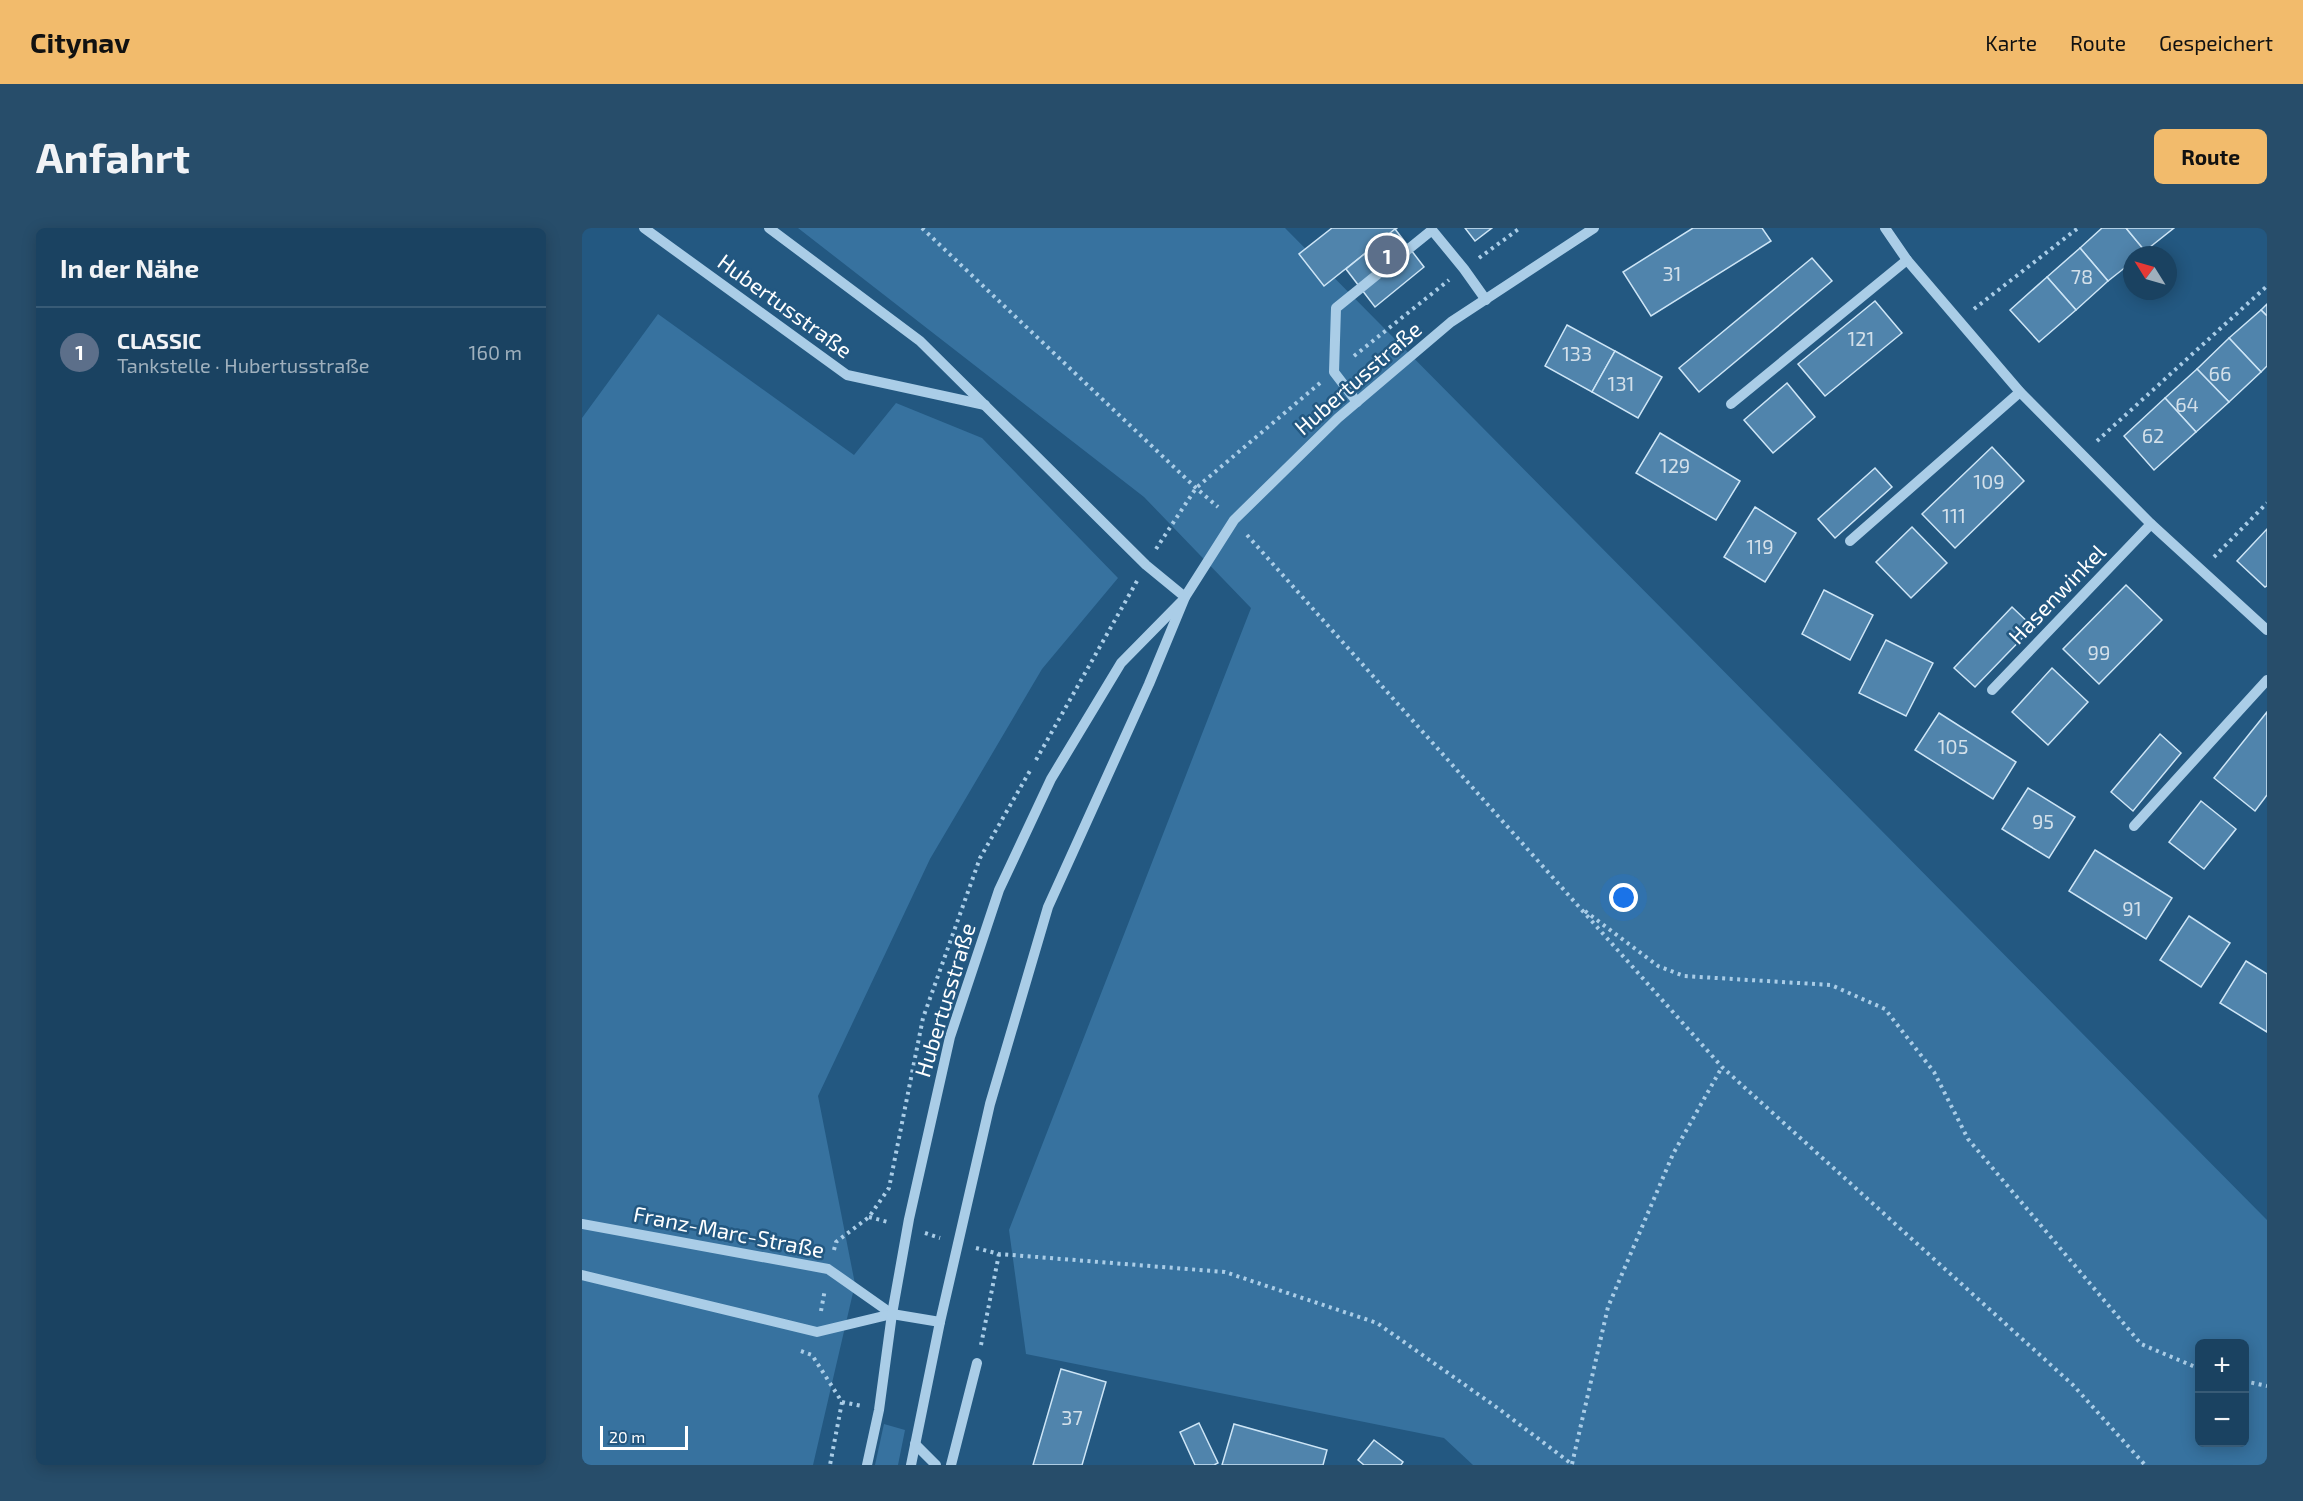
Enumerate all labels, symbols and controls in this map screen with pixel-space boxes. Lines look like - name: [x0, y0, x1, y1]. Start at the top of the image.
- text: Citynav: [30, 25, 130, 59]
- text: Karte: [1985, 30, 2037, 55]
- text: Route: [2070, 30, 2126, 55]
- text: Gespeichert: [2159, 30, 2273, 55]
- button: Route: [2154, 129, 2267, 184]
- text: Anfahrt: [36, 131, 190, 181]
- pin: 1: [1368, 232, 1406, 278]
- north arrow: [2123, 246, 2177, 300]
- street label: Hubertusstraße: [713, 248, 858, 363]
- text: In der Nähe: [60, 252, 199, 283]
- house number: 31: [1662, 261, 1682, 285]
- house number: 78: [2071, 264, 2093, 288]
- street label: Hubertusstraße: [1289, 315, 1426, 439]
- house number: 121: [1847, 326, 1875, 350]
- text: CLASSIC: [117, 327, 201, 353]
- text: 1: [75, 340, 84, 364]
- text: 160 m: [469, 340, 522, 364]
- house number: 133: [1562, 341, 1592, 365]
- text: Tankstelle · Hubertusstraße: [117, 353, 369, 377]
- house number: 66: [2209, 361, 2231, 385]
- house number: 131: [1607, 371, 1635, 395]
- house number: 64: [2175, 392, 2199, 416]
- house number: 62: [2142, 423, 2164, 447]
- house number: 129: [1660, 453, 1690, 477]
- house number: 109: [1973, 469, 2005, 493]
- house number: 111: [1942, 503, 1966, 527]
- house number: 119: [1746, 534, 1774, 558]
- street label: Hasenwinkel: [2002, 538, 2110, 648]
- house number: 99: [2088, 640, 2110, 664]
- house number: 105: [1938, 734, 1968, 758]
- house number: 95: [2032, 809, 2054, 833]
- your location: [1609, 883, 1638, 912]
- house number: 91: [2122, 896, 2142, 920]
- street label: Hubertusstraße: [908, 920, 980, 1080]
- street label: Franz-Marc-Straße: [632, 1200, 827, 1262]
- map controls: [2195, 1339, 2249, 1447]
- button: +: [2195, 1339, 2249, 1393]
- button: −: [2195, 1393, 2249, 1447]
- house number: 37: [1061, 1405, 1083, 1429]
- scale bar: [600, 1423, 688, 1450]
- text: 20 m: [609, 1427, 645, 1446]

